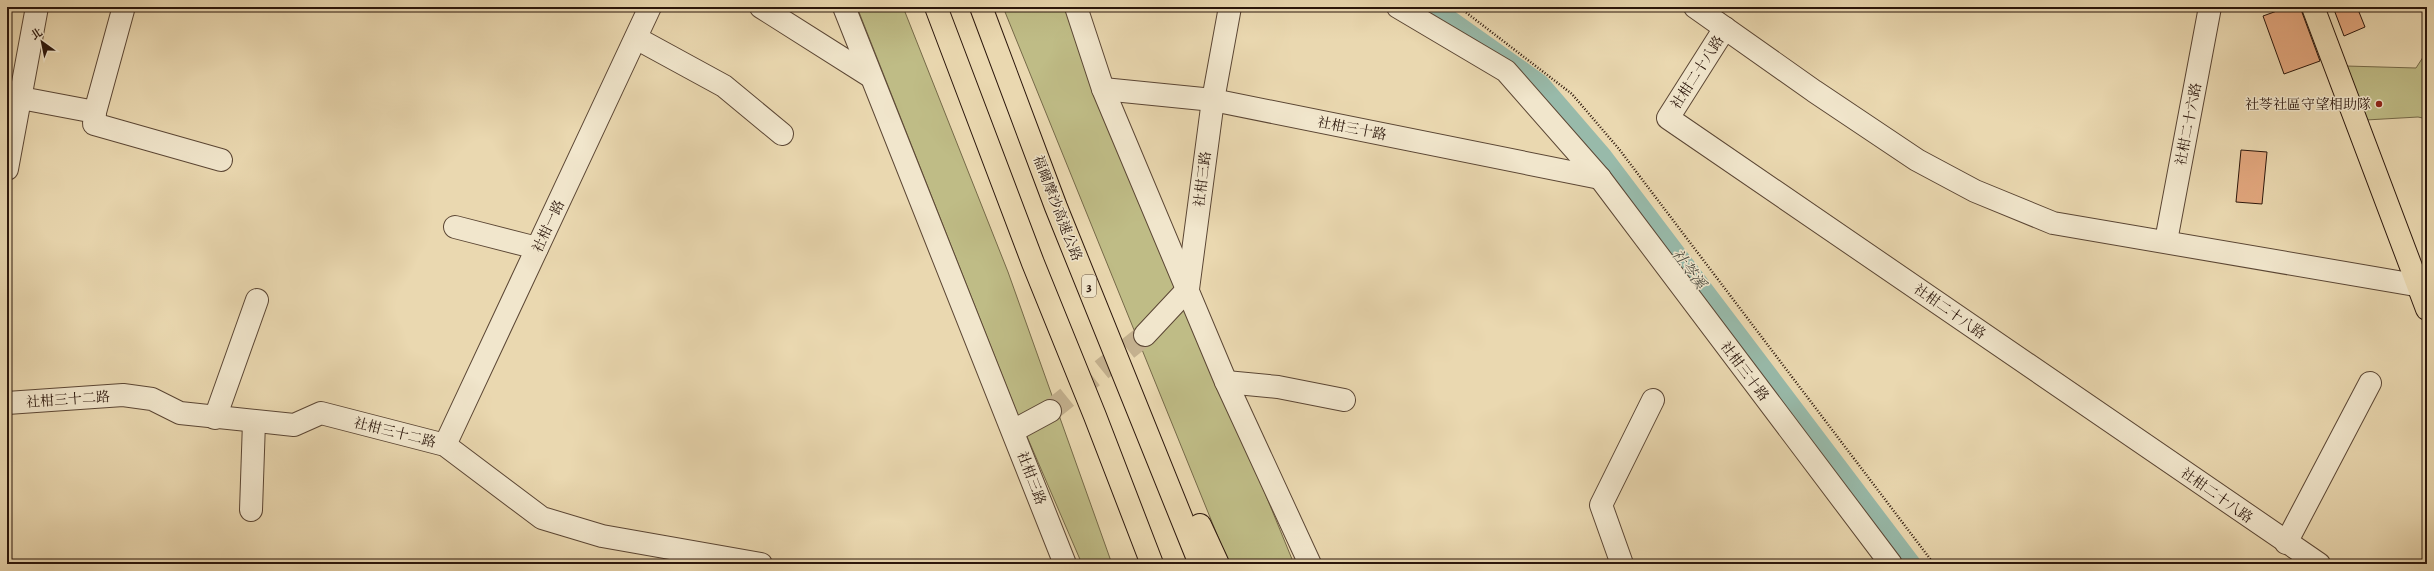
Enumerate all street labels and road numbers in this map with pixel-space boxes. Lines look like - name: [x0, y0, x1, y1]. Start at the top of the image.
- street label: 社柑二十八路: [1667, 32, 1728, 113]
- street label: 社柑二十六路: [2171, 81, 2206, 167]
- street label: 社柑三十路: [1316, 112, 1388, 144]
- street label: 社柑三路: [1190, 150, 1215, 208]
- street label: 福爾摩沙高速公路: [1029, 152, 1086, 264]
- street label: 社柑一路: [528, 197, 569, 256]
- road number: 3: [1082, 275, 1096, 297]
- street label: 社柑二十八路: [1910, 280, 1990, 343]
- street label: 社柑三十路: [1716, 338, 1773, 405]
- street label: 社柑三十二路: [25, 387, 111, 412]
- street label: 社柑三十二路: [352, 413, 438, 452]
- street label: 社柑三路: [1013, 449, 1050, 508]
- street label: 社柑二十八路: [2177, 464, 2257, 527]

